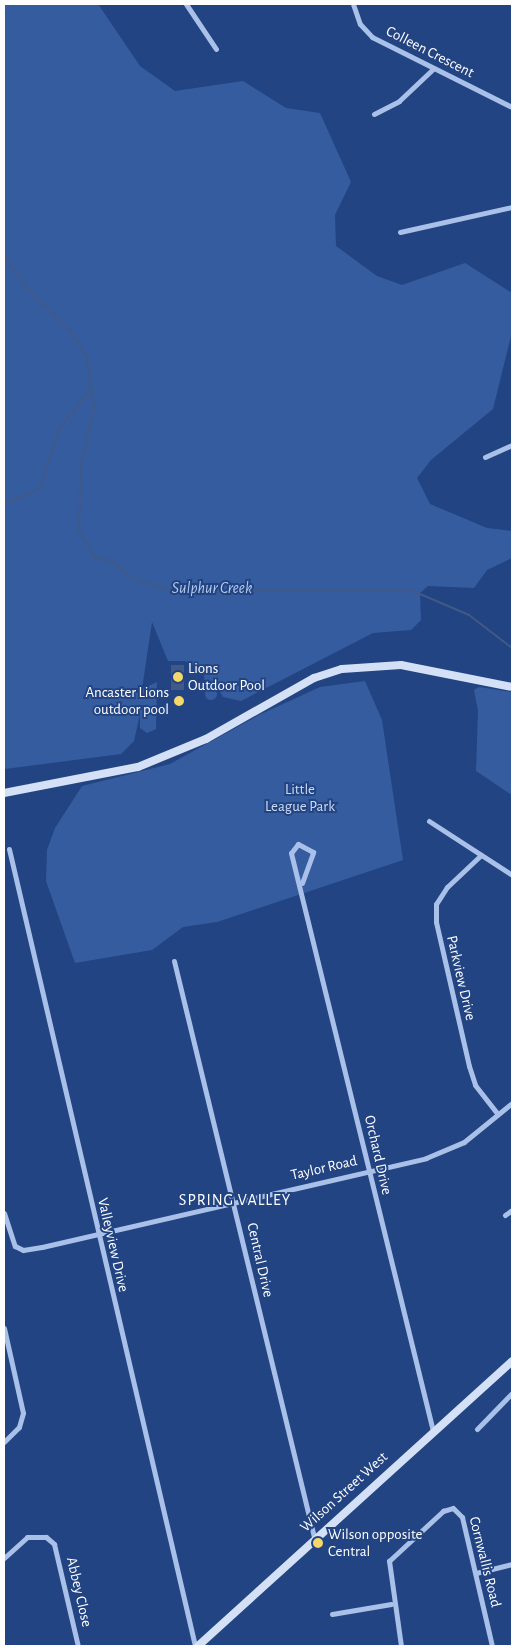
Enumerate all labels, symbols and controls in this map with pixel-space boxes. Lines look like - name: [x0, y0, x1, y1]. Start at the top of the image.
- street label: Colleen Crescent: [383, 22, 477, 82]
- water label: Sulphur Creek: [172, 578, 252, 598]
- place label: Lions Outdoor Pool: [188, 659, 265, 694]
- marker: Lions Outdoor Pool: [172, 671, 184, 683]
- place label: Ancaster Lions outdoor pool: [85, 683, 169, 718]
- marker: Ancaster Lions outdoor pool: [173, 695, 185, 707]
- park label: Little League Park: [265, 780, 335, 815]
- street label: Parkview Drive: [442, 934, 480, 1022]
- street label: Orchard Drive: [360, 1114, 396, 1196]
- street label: Taylor Road: [289, 1152, 359, 1184]
- district label: SPRING VALLEY: [177, 1190, 293, 1210]
- street label: Valleyview Drive: [93, 1196, 133, 1294]
- street label: Central Drive: [243, 1221, 277, 1299]
- street label: Wilson Street West: [297, 1448, 391, 1536]
- street label: Cornwallis Road: [465, 1515, 505, 1609]
- place label: Wilson opposite Central: [328, 1525, 422, 1560]
- marker: Wilson opposite Central: [312, 1537, 324, 1549]
- street label: Abbey Close: [62, 1555, 96, 1629]

